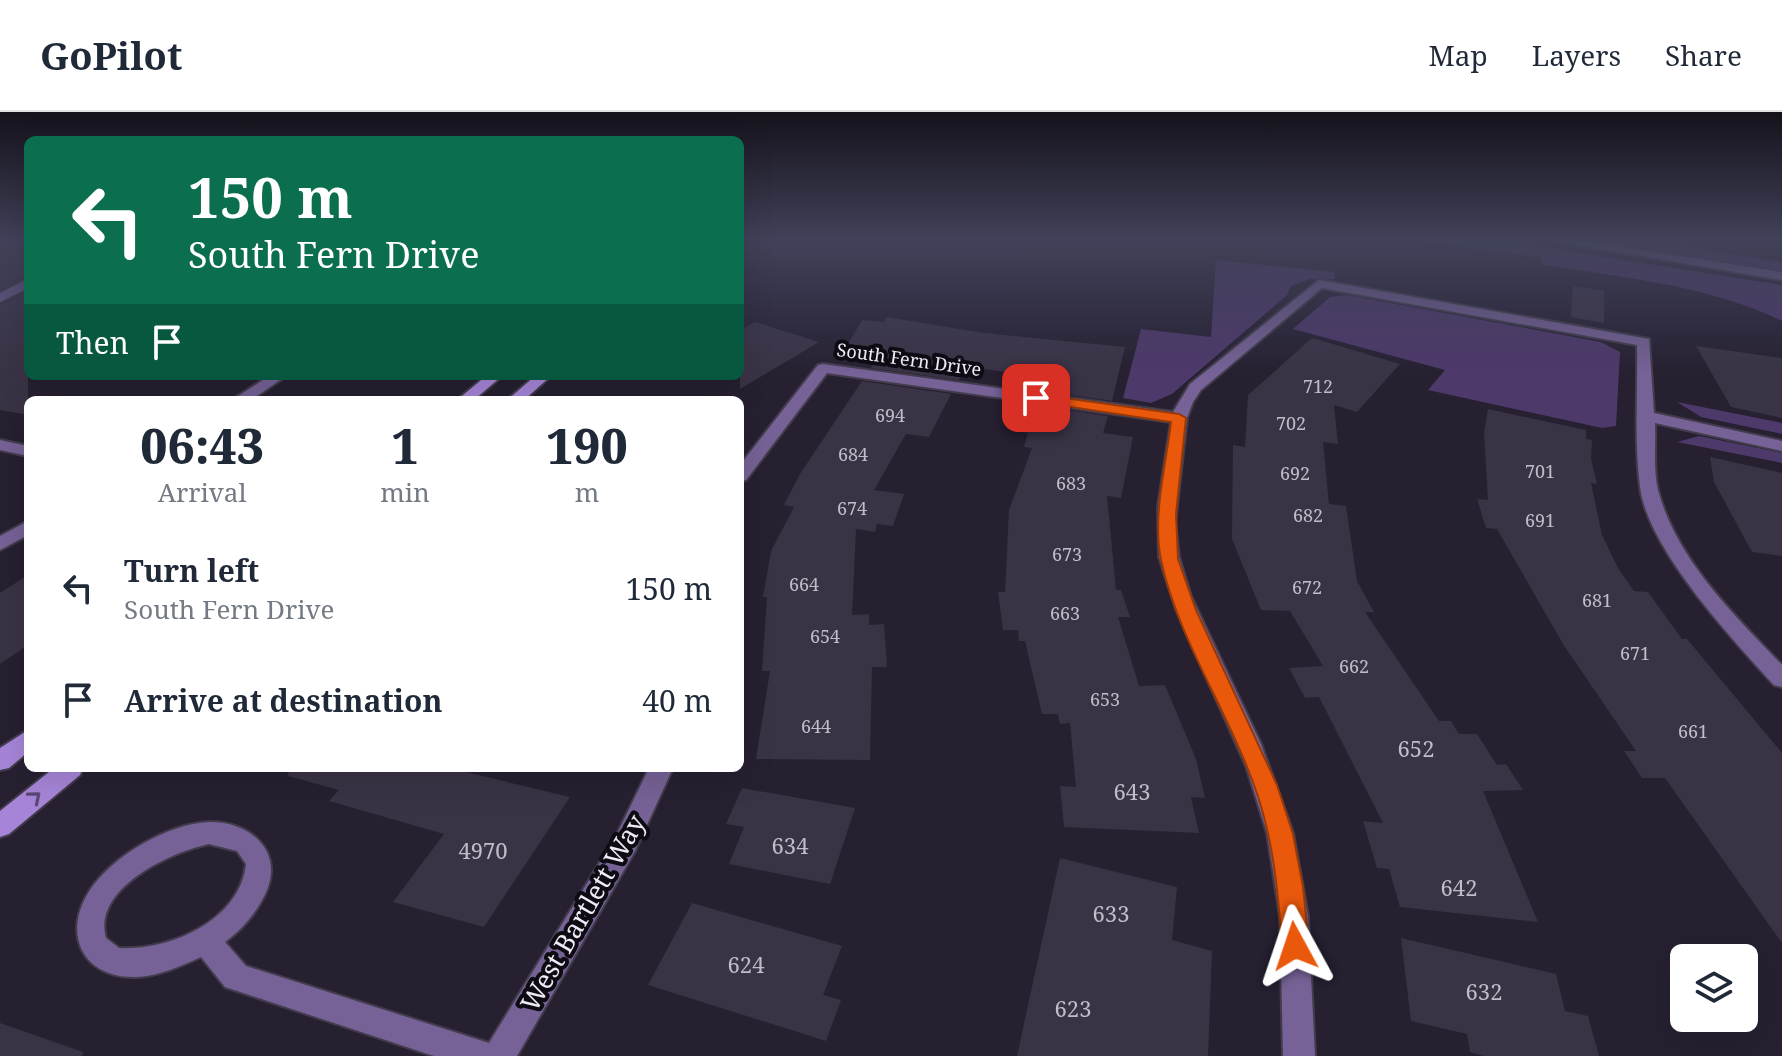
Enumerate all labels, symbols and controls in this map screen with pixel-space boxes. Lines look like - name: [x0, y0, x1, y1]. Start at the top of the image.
- text: GoPilot: [40, 29, 182, 81]
- text: Map: [1429, 36, 1488, 74]
- text: Layers: [1532, 36, 1621, 74]
- text: Share: [1665, 36, 1742, 74]
- text: 150 m: [188, 158, 353, 234]
- icon: left: [56, 168, 160, 272]
- text: South Fern Drive: [188, 230, 479, 279]
- icon: arrive: [145, 320, 189, 364]
- text: Then: [56, 322, 129, 363]
- street label: South Fern Drive: [835, 337, 983, 381]
- pin: [1002, 364, 1070, 432]
- house number: 712: [1303, 374, 1333, 398]
- icon: arrive: [1014, 376, 1058, 420]
- house number: 694: [875, 403, 905, 427]
- house number: 702: [1276, 411, 1306, 435]
- text: 06:43: [140, 413, 264, 478]
- text: 1: [391, 413, 419, 478]
- text: 190: [546, 413, 628, 478]
- house number: 684: [838, 442, 868, 466]
- house number: 701: [1525, 459, 1555, 483]
- house number: 692: [1280, 461, 1310, 485]
- house number: 683: [1056, 471, 1086, 495]
- text: Arrival: [158, 474, 247, 510]
- text: min: [380, 474, 430, 510]
- text: m: [575, 474, 599, 510]
- house number: 674: [837, 496, 867, 520]
- house number: 682: [1293, 503, 1323, 527]
- house number: 691: [1525, 508, 1555, 532]
- house number: 673: [1052, 542, 1082, 566]
- text: Turn left: [124, 550, 259, 591]
- icon: left: [56, 566, 100, 610]
- text: 150 m: [626, 568, 712, 609]
- house number: 664: [789, 572, 819, 596]
- house number: 672: [1292, 575, 1322, 599]
- house number: 681: [1582, 588, 1612, 612]
- text: South Fern Drive: [124, 591, 335, 627]
- house number: 663: [1050, 601, 1080, 625]
- house number: 654: [810, 624, 840, 648]
- house number: 671: [1620, 641, 1650, 665]
- house number: 662: [1339, 654, 1369, 678]
- icon: arrive: [56, 678, 100, 722]
- text: Arrive at destination: [124, 680, 443, 721]
- text: 40 m: [642, 680, 712, 721]
- house number: 653: [1090, 687, 1120, 711]
- house number: 644: [801, 714, 831, 738]
- house number: 661: [1678, 719, 1708, 743]
- house number: 652: [1398, 733, 1434, 763]
- house number: 643: [1114, 776, 1150, 806]
- one-way arrow: [26, 792, 40, 807]
- street label: West Bartlett Way: [511, 807, 653, 1017]
- house number: 634: [772, 830, 808, 860]
- house number: 4970: [458, 835, 508, 865]
- house number: 642: [1441, 872, 1477, 902]
- house number: 633: [1093, 898, 1129, 928]
- position arrow: [1253, 904, 1337, 988]
- map controls: [1670, 944, 1758, 1032]
- button: layers: [1670, 944, 1758, 1032]
- house number: 624: [728, 949, 764, 979]
- house number: 632: [1466, 976, 1502, 1006]
- house number: 623: [1055, 993, 1091, 1023]

